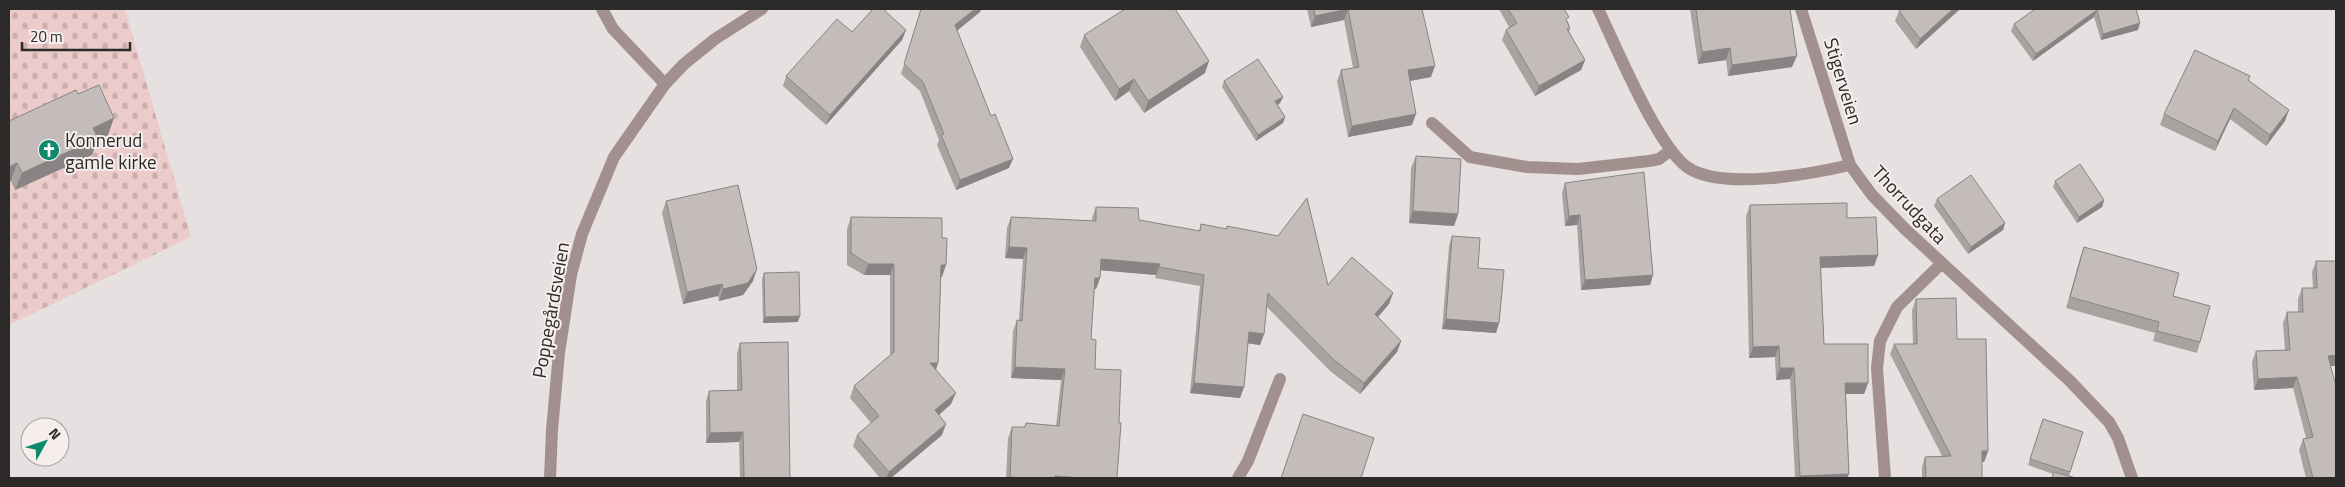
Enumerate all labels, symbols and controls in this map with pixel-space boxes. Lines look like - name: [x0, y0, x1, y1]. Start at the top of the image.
- scale bar: [22, 20, 130, 52]
- text: 20 m: [30, 25, 63, 48]
- street label: Stigerveien: [1817, 34, 1871, 128]
- place label: Konnerud gamle kirke: [65, 125, 157, 176]
- church icon: Konnerud gamle kirke: [37, 138, 61, 162]
- street label: Thorrudgata: [1866, 158, 1955, 250]
- street label: Poppegårdsveien: [524, 240, 576, 380]
- north arrow: [20, 417, 70, 467]
- text: N: [44, 423, 67, 444]

